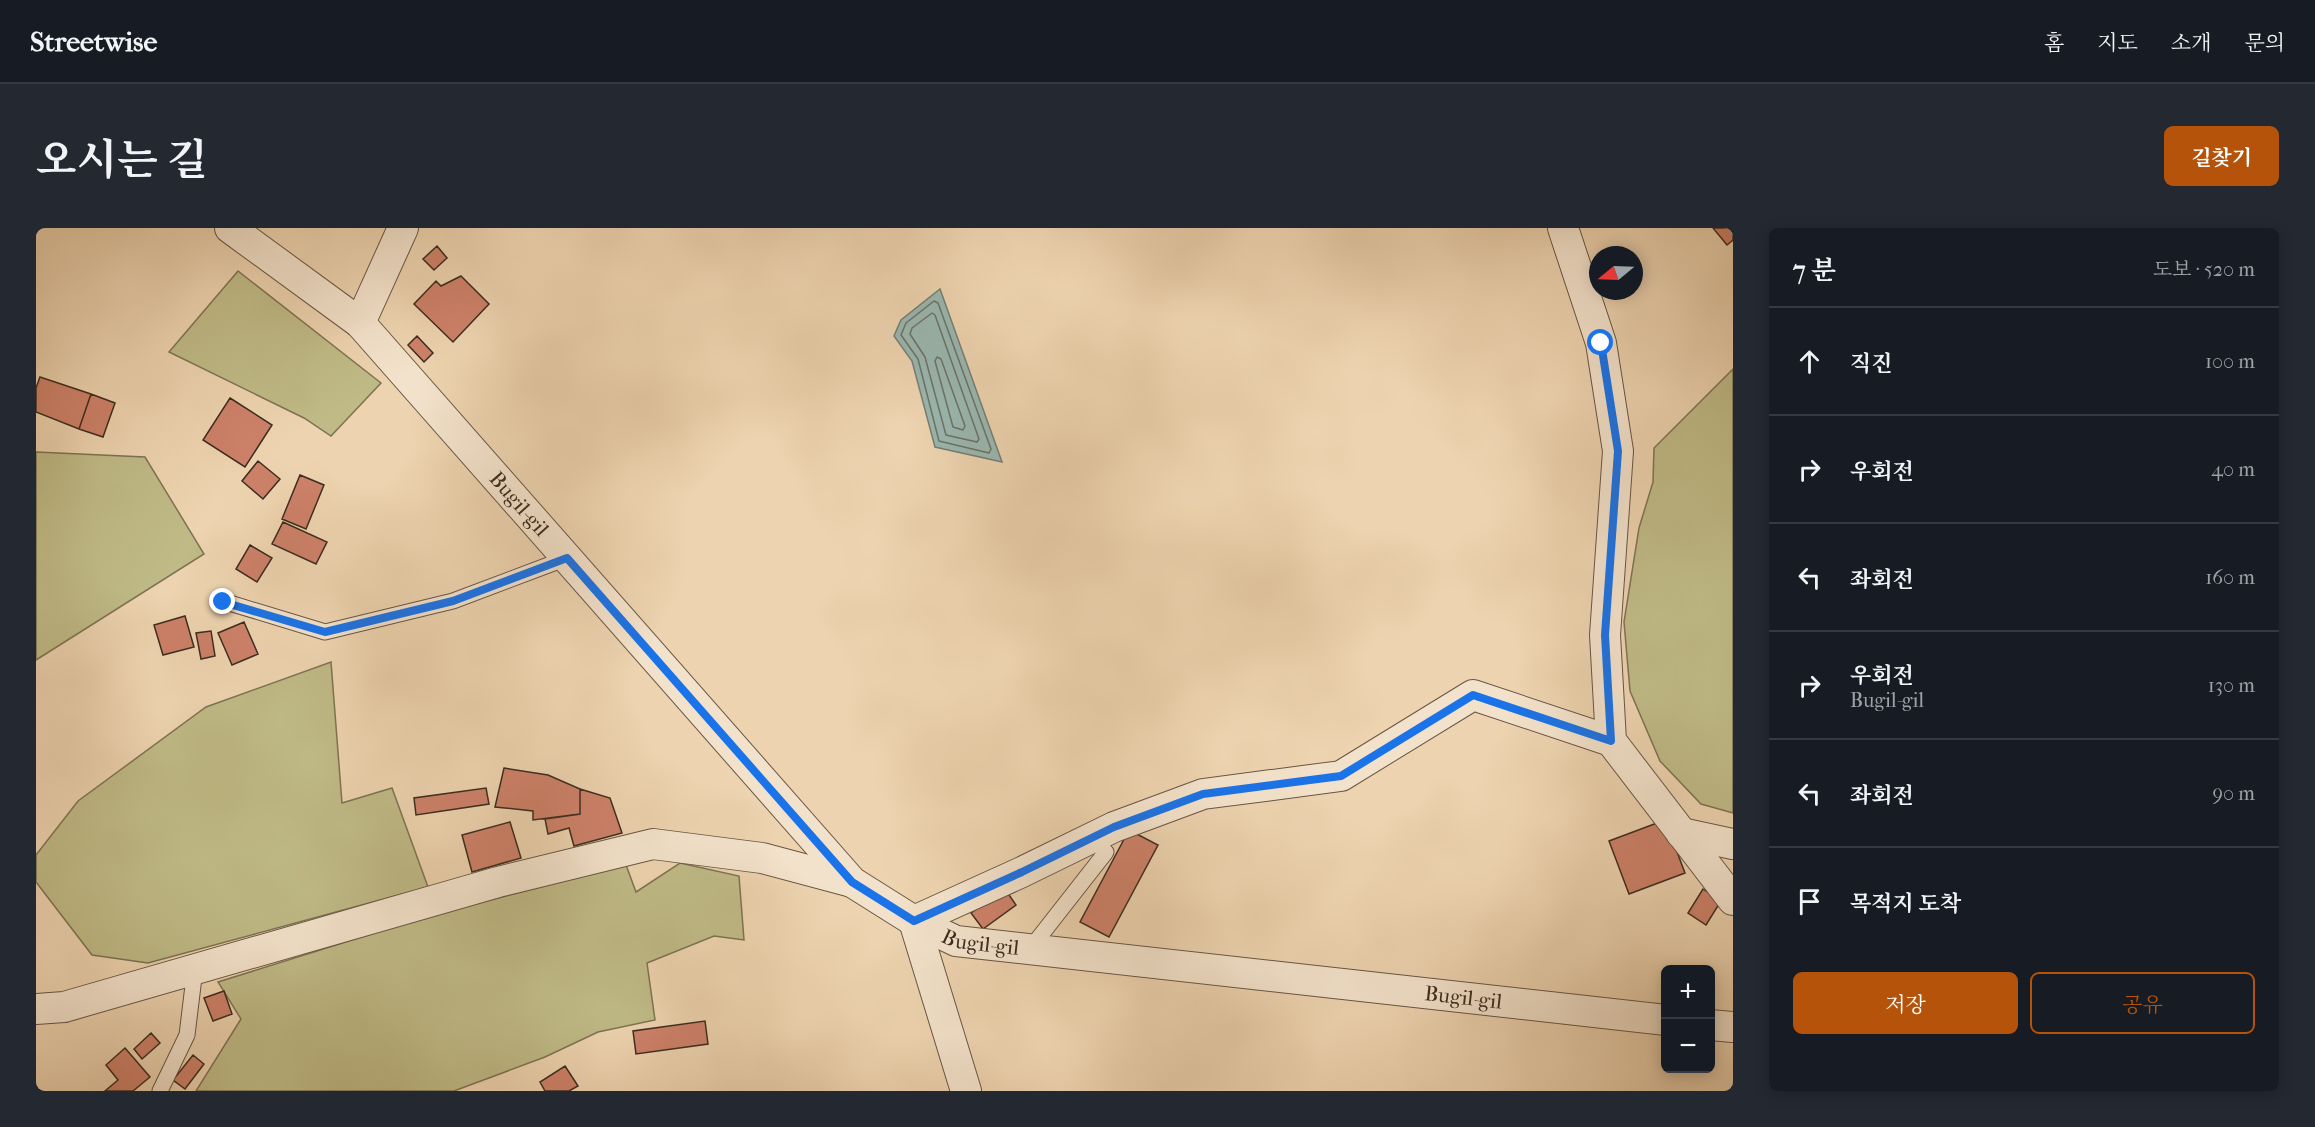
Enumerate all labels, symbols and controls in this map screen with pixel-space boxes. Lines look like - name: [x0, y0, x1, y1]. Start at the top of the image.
- text: Streetwise: [30, 25, 157, 58]
- text: 홈: [2044, 31, 2064, 55]
- text: 지도: [2097, 31, 2138, 55]
- text: 소개: [2171, 31, 2211, 55]
- text: 문의: [2244, 31, 2285, 55]
- button: 길찾기: [2164, 126, 2279, 186]
- text: 오시는 길: [36, 136, 207, 185]
- north arrow: [1589, 246, 1643, 300]
- text: 7 분: [1793, 255, 1836, 286]
- text: 도보 · 520 m: [2153, 258, 2255, 281]
- route start: [1587, 329, 1613, 355]
- icon: ahead: [1793, 345, 1826, 378]
- text: 100 m: [2205, 350, 2255, 373]
- text: 직진: [1850, 351, 1893, 377]
- icon: right: [1793, 453, 1826, 486]
- text: 40 m: [2211, 458, 2255, 481]
- text: 우회전: [1850, 459, 1914, 485]
- street label: Bugil-gil: [485, 467, 554, 541]
- icon: left: [1793, 561, 1826, 594]
- text: 160 m: [2205, 566, 2255, 589]
- text: 좌회전: [1850, 567, 1914, 593]
- route end: [209, 588, 235, 614]
- text: 우회전: [1850, 663, 1914, 689]
- icon: right: [1793, 669, 1826, 702]
- text: 130 m: [2208, 674, 2255, 697]
- text: Bugil-gil: [1850, 689, 1924, 712]
- icon: left: [1793, 777, 1826, 810]
- text: 90 m: [2213, 782, 2255, 805]
- text: 좌회전: [1850, 783, 1914, 809]
- icon: arrive: [1793, 885, 1826, 918]
- text: 목적지 도착: [1850, 891, 1961, 917]
- street label: Bugil-gil: [938, 924, 1021, 960]
- map controls: [1661, 965, 1715, 1073]
- button: +: [1661, 965, 1715, 1019]
- button: 저장: [1793, 972, 2018, 1034]
- button: 공유: [2030, 972, 2255, 1034]
- street label: Bugil-gil: [1423, 981, 1504, 1014]
- button: −: [1661, 1019, 1715, 1073]

